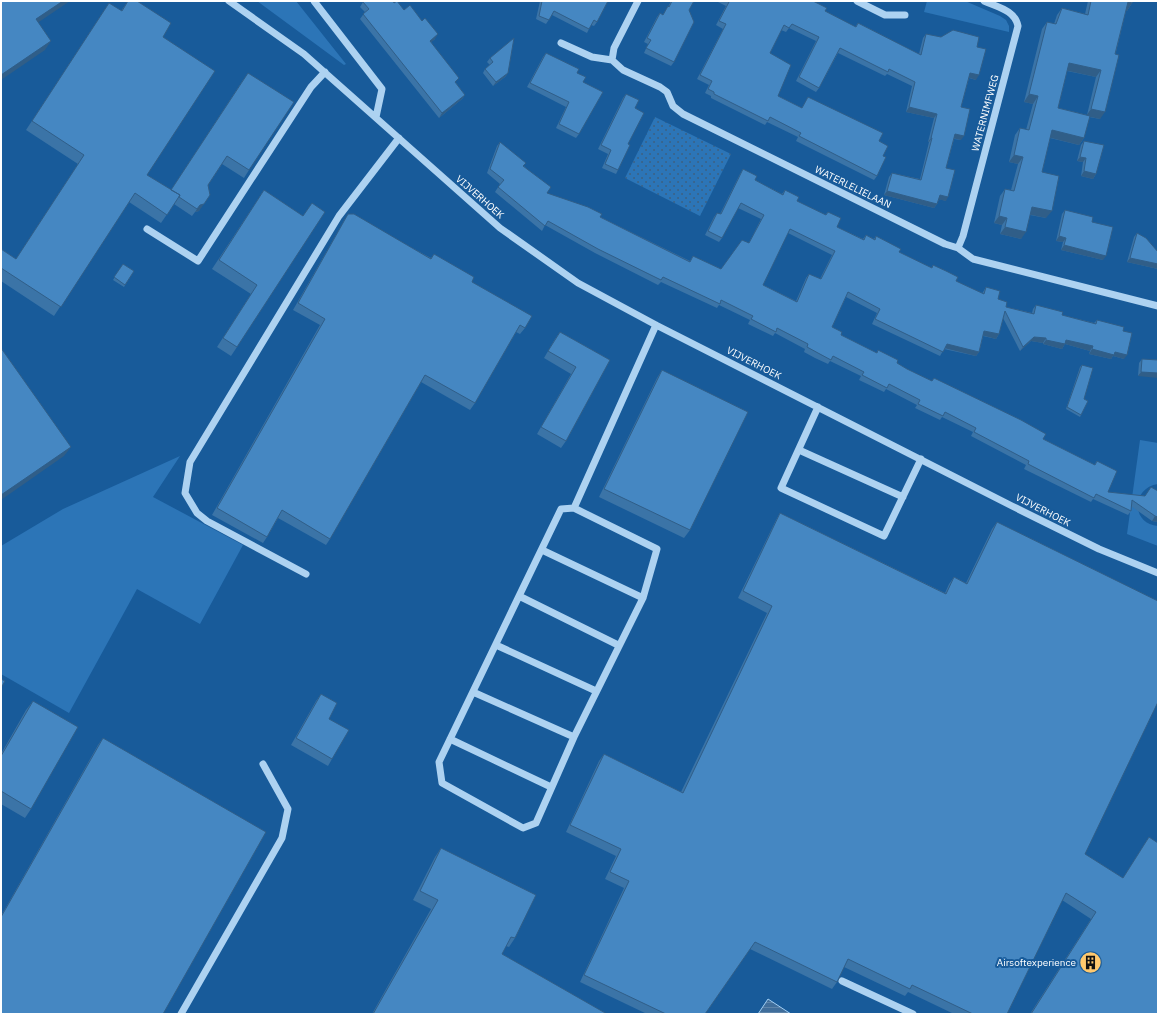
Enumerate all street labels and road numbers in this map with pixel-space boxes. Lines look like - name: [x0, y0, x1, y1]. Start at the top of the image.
- street label: WATERNIMFWEG: [968, 73, 1002, 153]
- street label: WATERLELIELAAN: [813, 163, 893, 211]
- street label: VIJVERHOEK: [453, 172, 507, 222]
- street label: VIJVERHOEK: [724, 344, 784, 383]
- street label: VIJVERHOEK: [1013, 491, 1073, 530]

